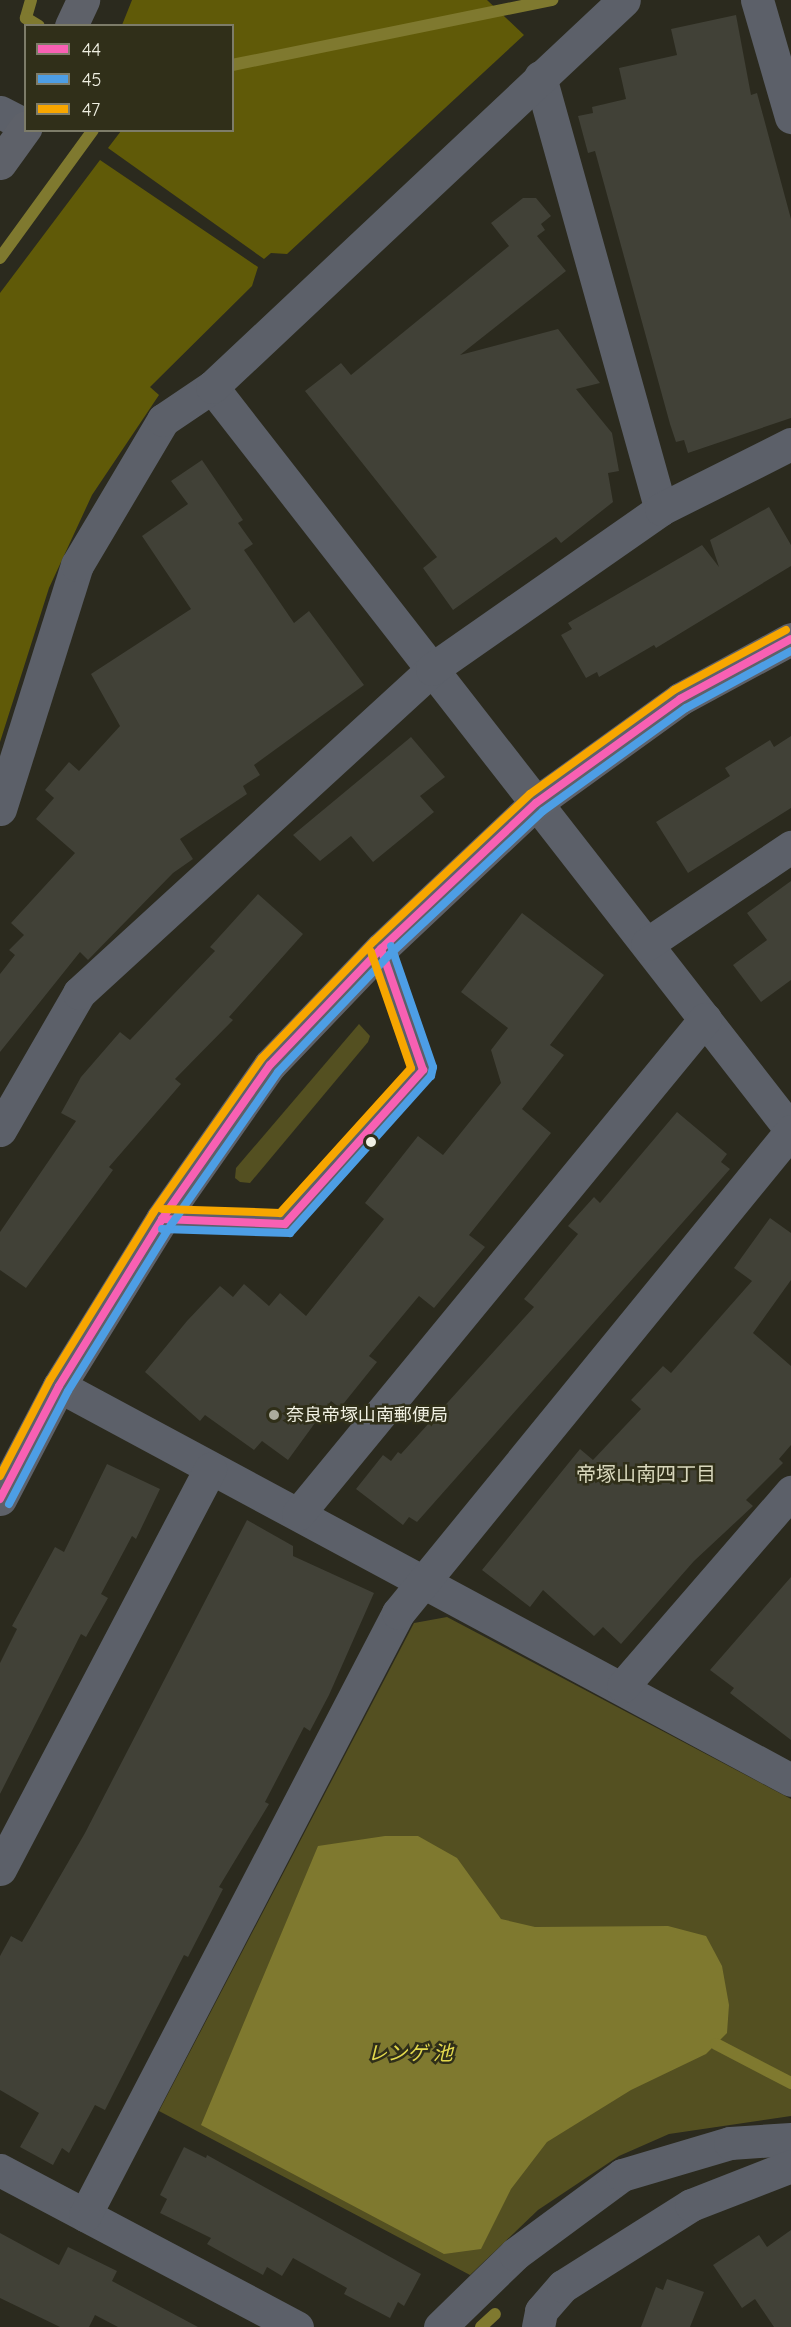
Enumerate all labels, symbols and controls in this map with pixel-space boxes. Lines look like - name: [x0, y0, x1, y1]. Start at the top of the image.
- legend: [24, 24, 234, 132]
- text: 44: [82, 38, 101, 61]
- text: 45: [82, 68, 101, 91]
- text: 47: [82, 98, 100, 121]
- unlabelled marker: [365, 1136, 377, 1148]
- place label: 奈良帝塚山南郵便局: [286, 1404, 448, 1426]
- marker: 奈良帝塚山南郵便局: [267, 1408, 281, 1422]
- district label: 帝塚山南四丁目: [576, 1461, 716, 1485]
- water label: レンゲ 池: [367, 2040, 453, 2064]

